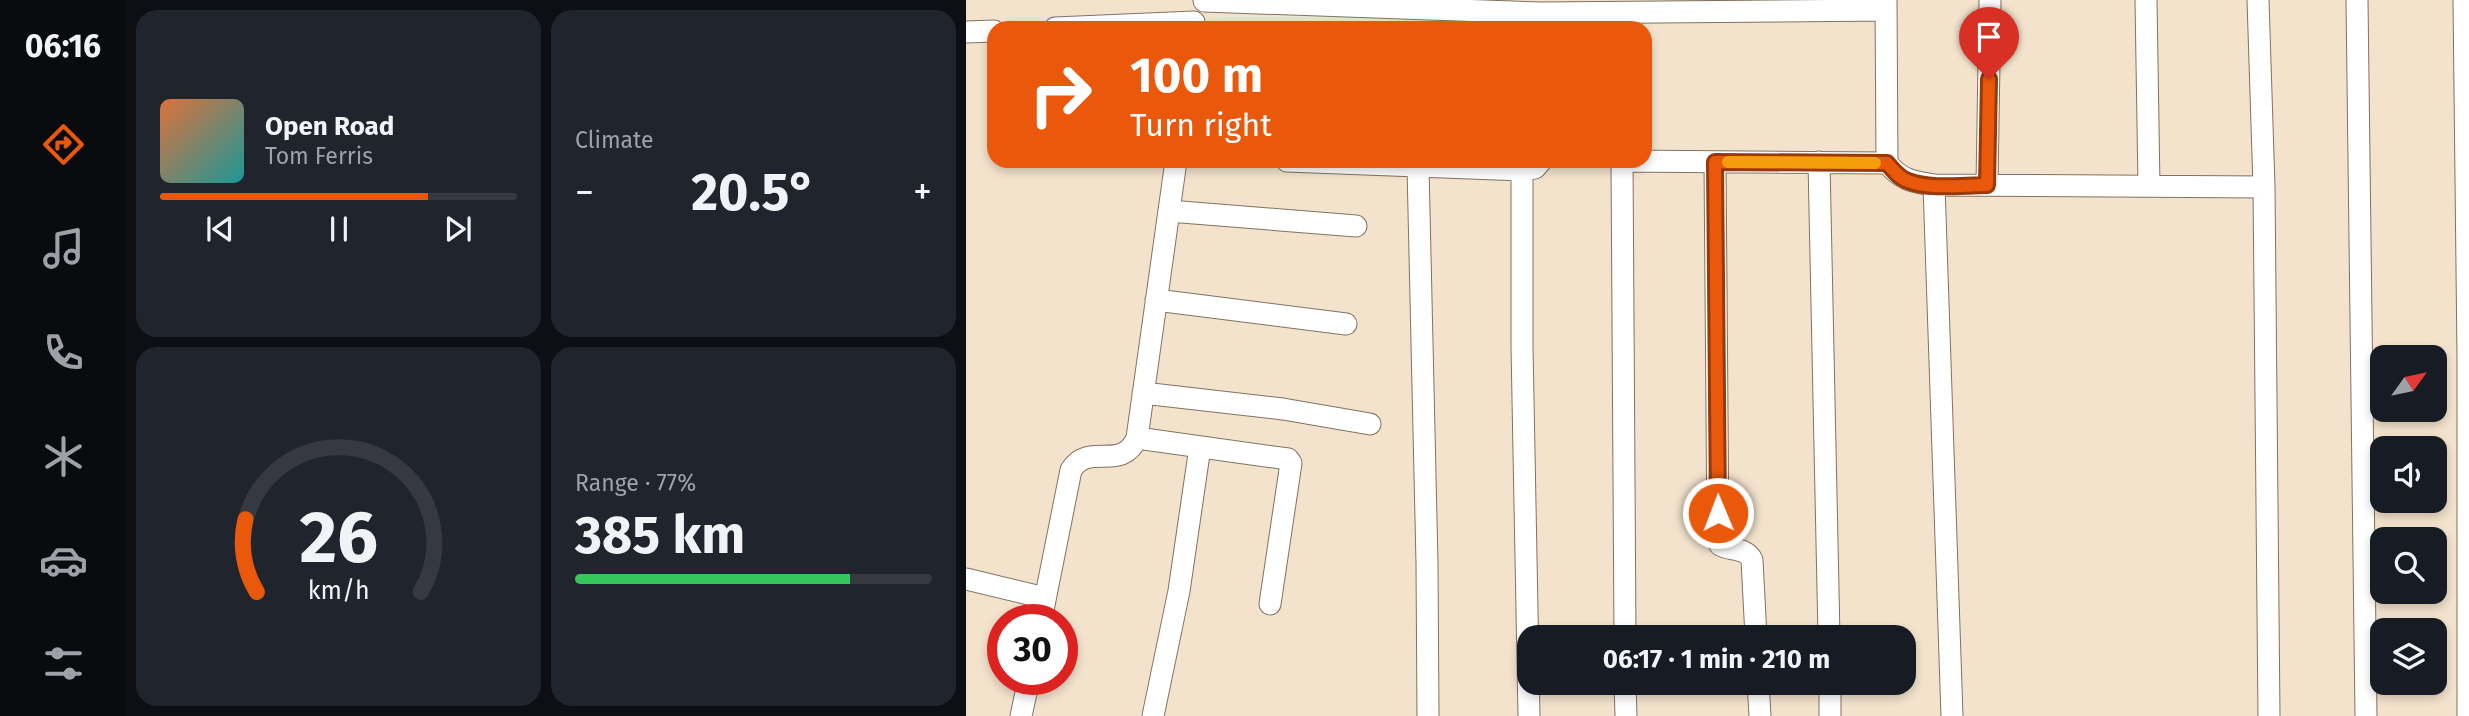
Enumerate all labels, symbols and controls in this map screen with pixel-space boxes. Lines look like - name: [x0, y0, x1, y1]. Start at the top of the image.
- pin: [1959, 7, 2019, 79]
- icon: arrive: [1970, 18, 2008, 56]
- text: 06:16: [25, 27, 101, 65]
- text: 100 m: [1130, 46, 1263, 105]
- icon: right: [1015, 49, 1106, 140]
- text: Turn right: [1130, 106, 1272, 144]
- text: Open Road: [265, 111, 394, 142]
- icon: directions: [39, 120, 88, 169]
- text: Climate: [575, 126, 654, 154]
- text: Tom Ferris: [265, 142, 373, 170]
- text: 20.5°: [691, 161, 816, 224]
- text: −: [575, 169, 594, 215]
- text: +: [913, 169, 932, 215]
- icon: previous: [201, 210, 239, 248]
- icon: pause: [320, 210, 358, 248]
- icon: next: [439, 210, 477, 248]
- icon: music: [39, 224, 88, 273]
- icon: phone: [39, 328, 88, 377]
- north arrow: [2370, 345, 2446, 422]
- map controls: [2370, 345, 2447, 695]
- icon: climate: [39, 432, 88, 481]
- button: sound: [2370, 436, 2447, 513]
- text: Range · 77%: [575, 469, 696, 497]
- position arrow: [1681, 476, 1755, 550]
- text: 26: [299, 495, 378, 582]
- text: 385 km: [575, 504, 745, 567]
- button: search: [2370, 527, 2447, 604]
- icon: car: [39, 536, 88, 585]
- text: km/h: [308, 576, 369, 606]
- speed limit sign: 30: [987, 604, 1078, 695]
- button: layers: [2370, 618, 2447, 695]
- icon: filters: [39, 639, 88, 688]
- text: 06:17 · 1 min · 210 m: [1603, 644, 1830, 675]

